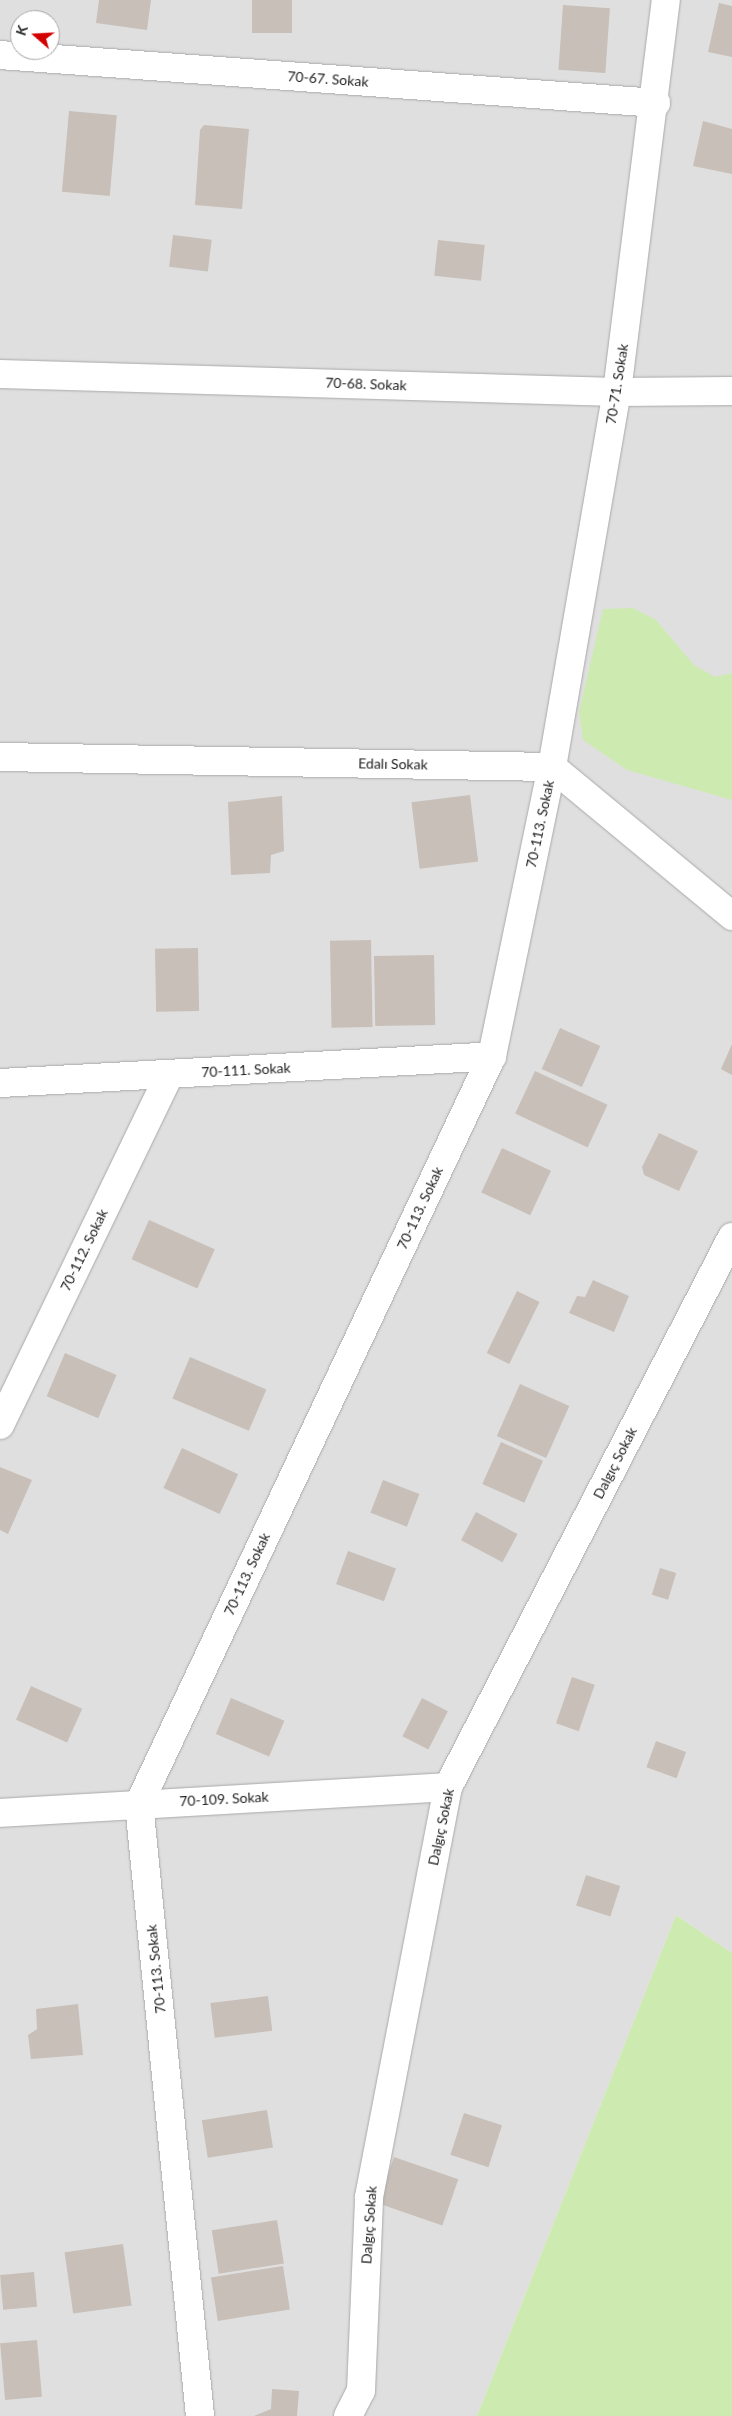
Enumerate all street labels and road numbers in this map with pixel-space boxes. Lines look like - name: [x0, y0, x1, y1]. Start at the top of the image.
- street label: 70-67. Sokak: [287, 68, 369, 90]
- street label: 70-71. Sokak: [602, 343, 632, 425]
- street label: 70-68. Sokak: [325, 374, 407, 394]
- street label: Edalı Sokak: [358, 755, 428, 773]
- street label: 70-113. Sokak: [522, 779, 558, 869]
- street label: 70-111. Sokak: [201, 1059, 291, 1081]
- street label: 70-113. Sokak: [394, 1164, 446, 1252]
- street label: 70-112. Sokak: [57, 1206, 111, 1294]
- street label: Dalgıç Sokak: [590, 1424, 640, 1502]
- street label: 70-113. Sokak: [221, 1530, 273, 1618]
- street label: Dalgıç Sokak: [425, 1787, 457, 1867]
- street label: 70-109. Sokak: [179, 1788, 269, 1810]
- street label: 70-113. Sokak: [143, 1924, 169, 2014]
- street label: Dalgıç Sokak: [358, 2185, 380, 2265]

